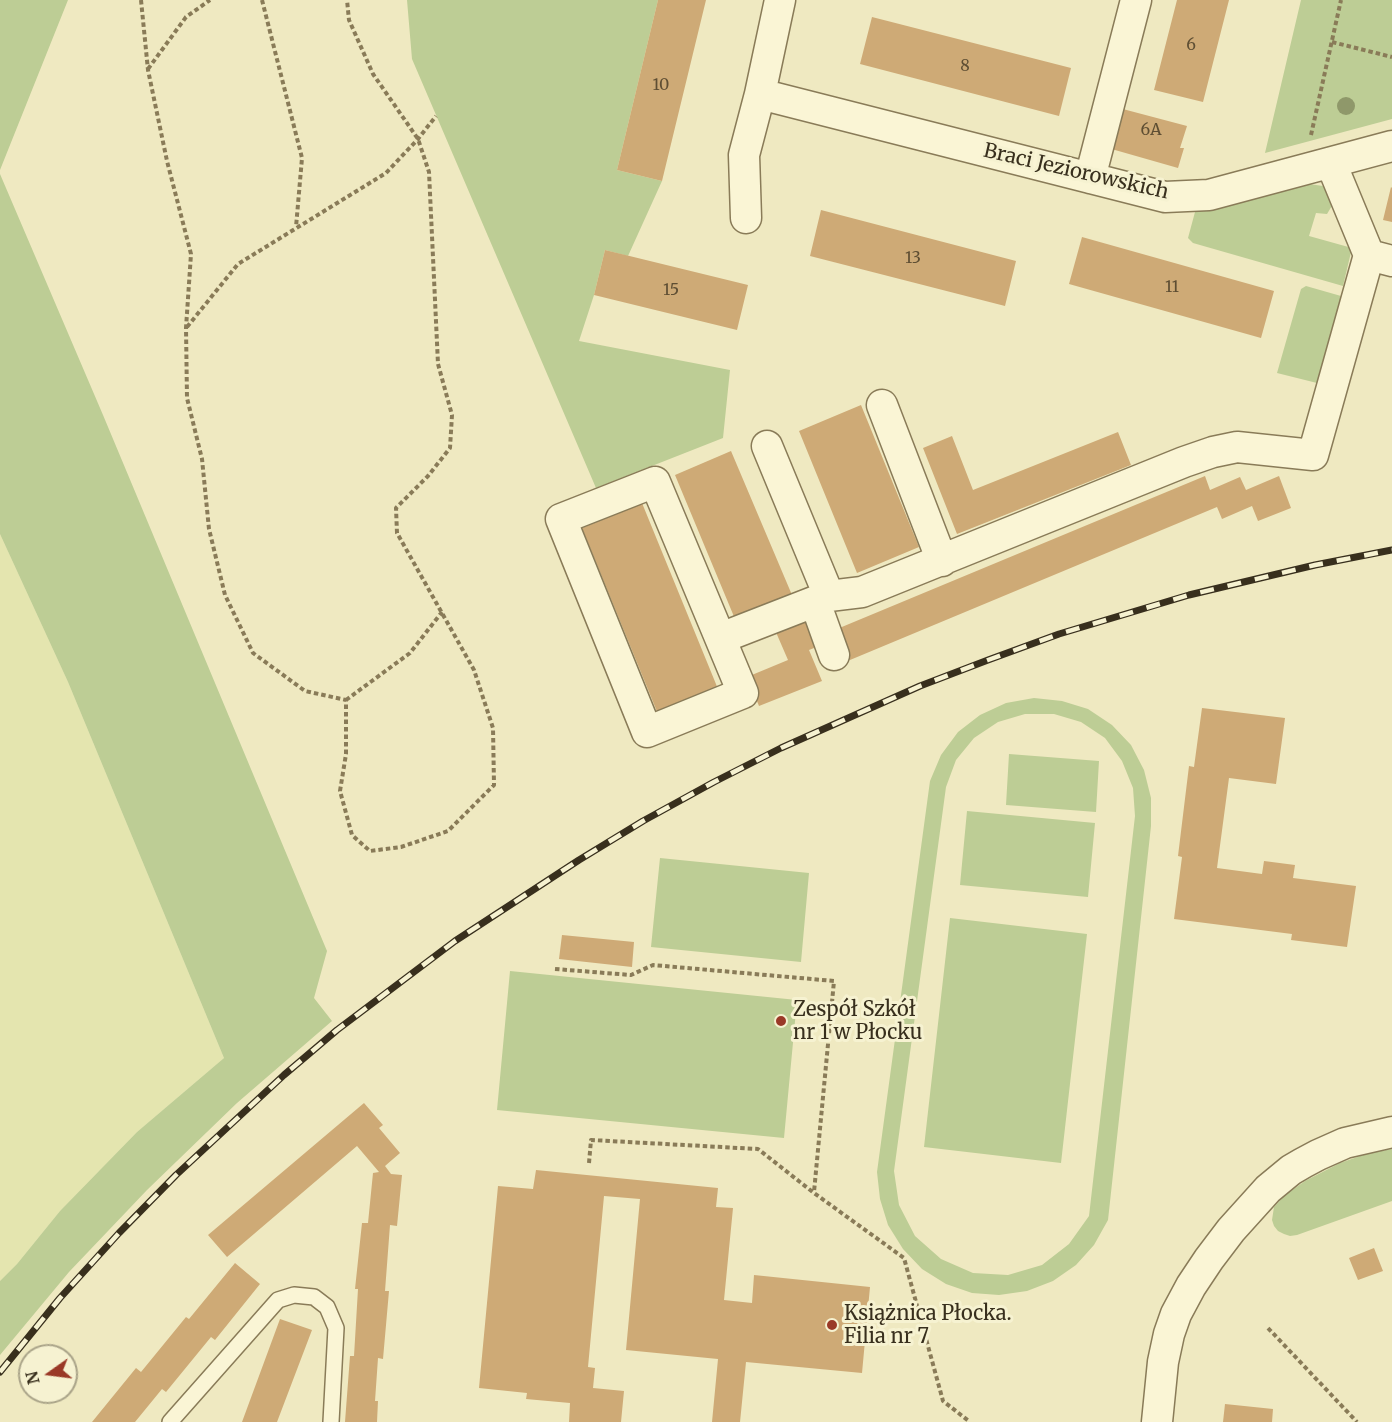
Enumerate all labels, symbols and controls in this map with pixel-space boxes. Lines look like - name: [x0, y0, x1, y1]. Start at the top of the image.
- house number: 6: [1186, 35, 1196, 55]
- house number: 8: [960, 56, 970, 76]
- house number: 10: [653, 75, 669, 95]
- house number: 6A: [1141, 120, 1161, 140]
- street label: Braci Jeziorowskich: [981, 139, 1171, 205]
- house number: 13: [905, 248, 921, 268]
- house number: 11: [1165, 277, 1179, 297]
- house number: 15: [663, 280, 679, 300]
- place label: Zespół Szkół nr 1 w Płocku: [793, 998, 922, 1045]
- marker: Zespół Szkół nr 1 w Płocku: [774, 1014, 788, 1028]
- place label: Książnica Płocka. Filia nr 7: [844, 1302, 1011, 1349]
- marker: Książnica Płocka. Filia nr 7: [825, 1318, 839, 1332]
- north arrow: [18, 1344, 78, 1404]
- text: N: [21, 1369, 44, 1386]

